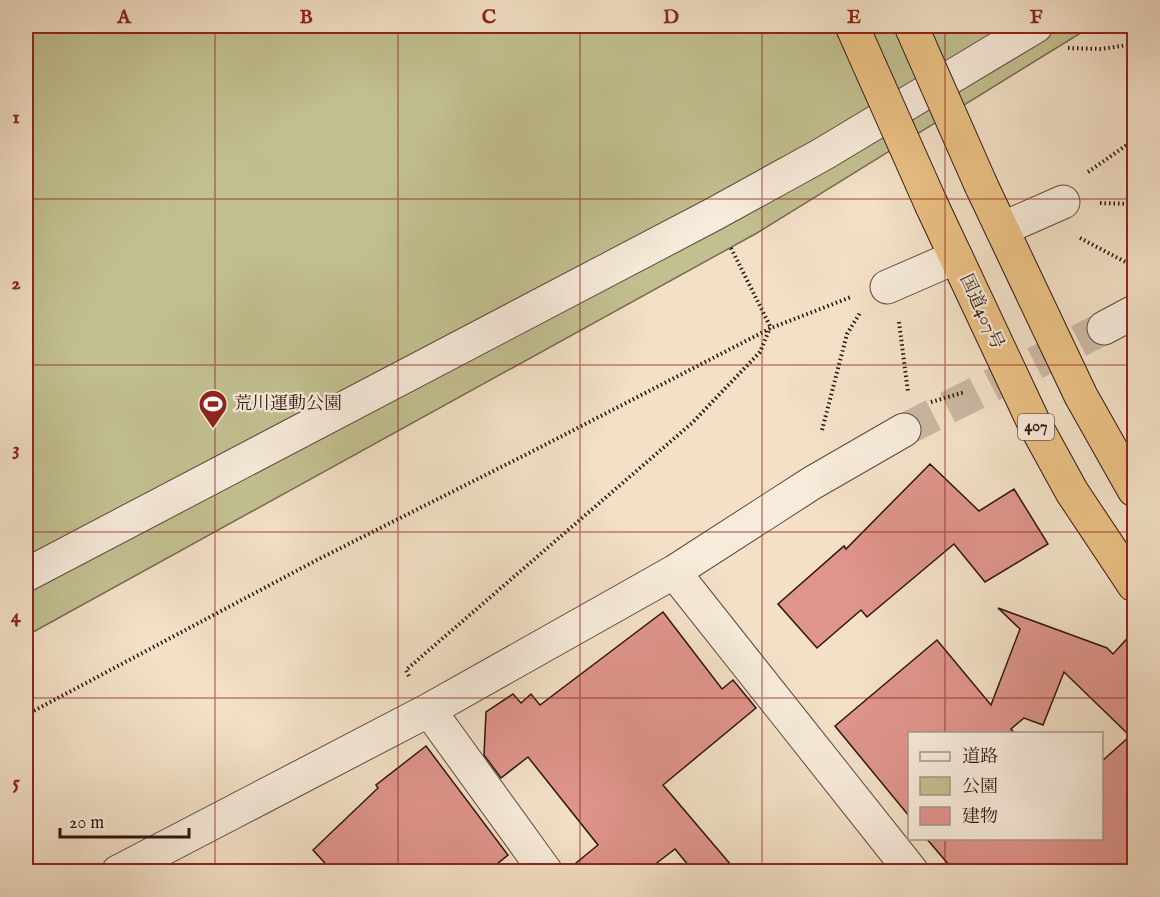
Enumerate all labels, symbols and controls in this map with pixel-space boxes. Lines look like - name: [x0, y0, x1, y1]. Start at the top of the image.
- text: A: [116, 5, 132, 30]
- text: B: [299, 5, 313, 30]
- text: C: [482, 5, 496, 30]
- text: D: [663, 5, 679, 30]
- text: E: [847, 5, 861, 30]
- text: F: [1030, 5, 1043, 30]
- text: 1: [12, 105, 20, 130]
- text: 2: [11, 271, 21, 296]
- street label: 国道407号: [954, 271, 1008, 353]
- sports icon: 荒川運動公園: [197, 388, 229, 430]
- place label: 荒川運動公園: [234, 393, 342, 416]
- road number: 407: [1018, 414, 1054, 440]
- text: 3: [12, 437, 20, 462]
- text: 4: [11, 604, 22, 629]
- legend: [908, 732, 1103, 840]
- text: 道路: [962, 746, 998, 769]
- text: 5: [12, 770, 20, 795]
- text: 公園: [962, 776, 998, 799]
- scale bar: [60, 801, 189, 839]
- text: 建物: [962, 806, 998, 829]
- text: 20 m: [69, 812, 104, 835]

